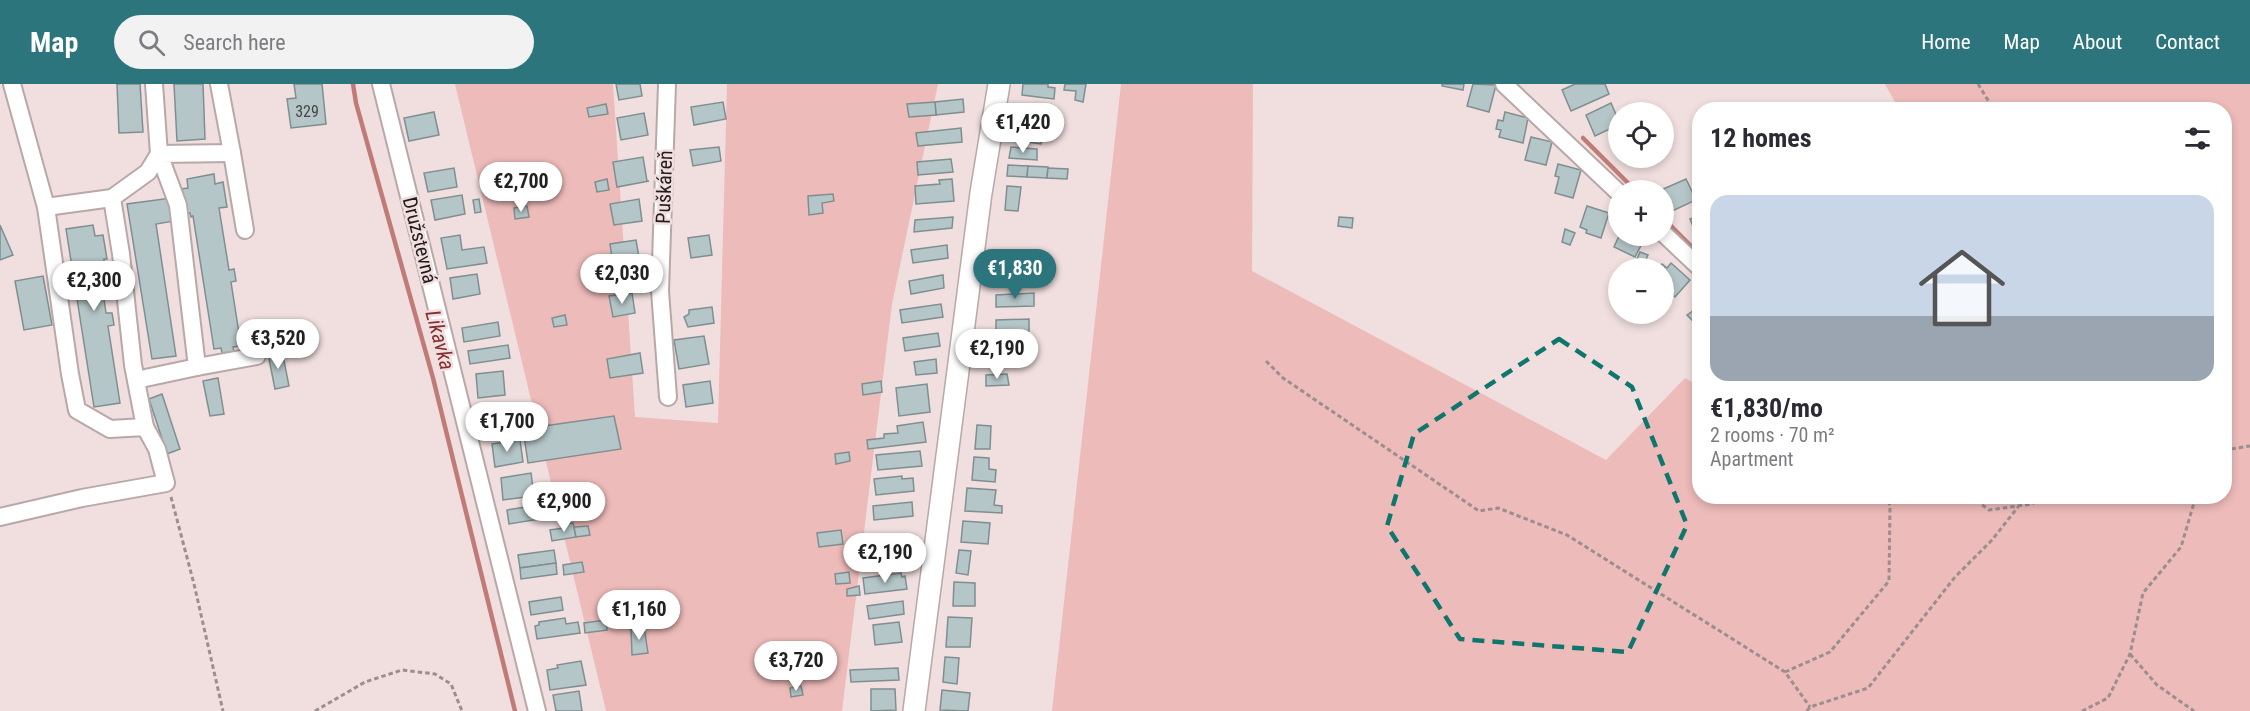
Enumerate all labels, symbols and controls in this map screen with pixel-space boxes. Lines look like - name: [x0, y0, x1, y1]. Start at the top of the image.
- search box: [114, 15, 534, 69]
- text: Map: [30, 26, 78, 59]
- icon: search: [135, 26, 168, 59]
- text: Search here: [183, 30, 286, 55]
- text: Home: [1921, 30, 1971, 54]
- text: Map: [2004, 30, 2040, 54]
- text: About: [2073, 30, 2122, 54]
- text: Contact: [2155, 30, 2220, 54]
- house number: 329: [295, 102, 319, 121]
- map controls: [1608, 102, 1674, 324]
- button: locate: [1608, 102, 1674, 168]
- pin: €1,420: [974, 103, 1072, 154]
- text: €1,420: [995, 110, 1051, 134]
- icon: filters: [2181, 122, 2214, 155]
- text: 12 homes: [1710, 123, 1812, 153]
- street label: Puškáreň: [651, 150, 677, 224]
- pin: €2,700: [472, 162, 570, 213]
- text: €2,700: [493, 169, 549, 193]
- button: +: [1608, 180, 1674, 246]
- street label: Družstevná: [398, 194, 442, 286]
- icon: home: [1908, 234, 2016, 342]
- pin: €1,830: [966, 249, 1064, 300]
- pin: €2,030: [573, 254, 671, 305]
- text: €1,830: [987, 256, 1043, 280]
- button: −: [1608, 258, 1674, 324]
- pin: €2,300: [45, 261, 143, 312]
- text: €2,030: [594, 261, 650, 285]
- text: €2,300: [66, 268, 122, 292]
- water label: Likavka: [421, 308, 459, 372]
- pin: €3,520: [229, 319, 327, 370]
- text: €3,520: [250, 326, 306, 350]
- pin: €2,190: [948, 329, 1046, 380]
- text: €2,190: [969, 336, 1025, 360]
- text: €1,830/mo: [1710, 393, 1823, 423]
- pin: €1,700: [458, 402, 556, 453]
- text: €1,700: [479, 409, 535, 433]
- text: 2 rooms · 70 m²: [1710, 423, 1835, 447]
- text: Apartment: [1710, 447, 1794, 471]
- pin: €2,900: [515, 482, 613, 533]
- text: €2,900: [536, 489, 592, 513]
- pin: €2,190: [836, 533, 934, 584]
- text: €2,190: [857, 540, 913, 564]
- pin: €1,160: [590, 590, 688, 641]
- text: €1,160: [611, 597, 667, 621]
- pin: €3,720: [747, 641, 845, 692]
- text: €3,720: [768, 648, 824, 672]

